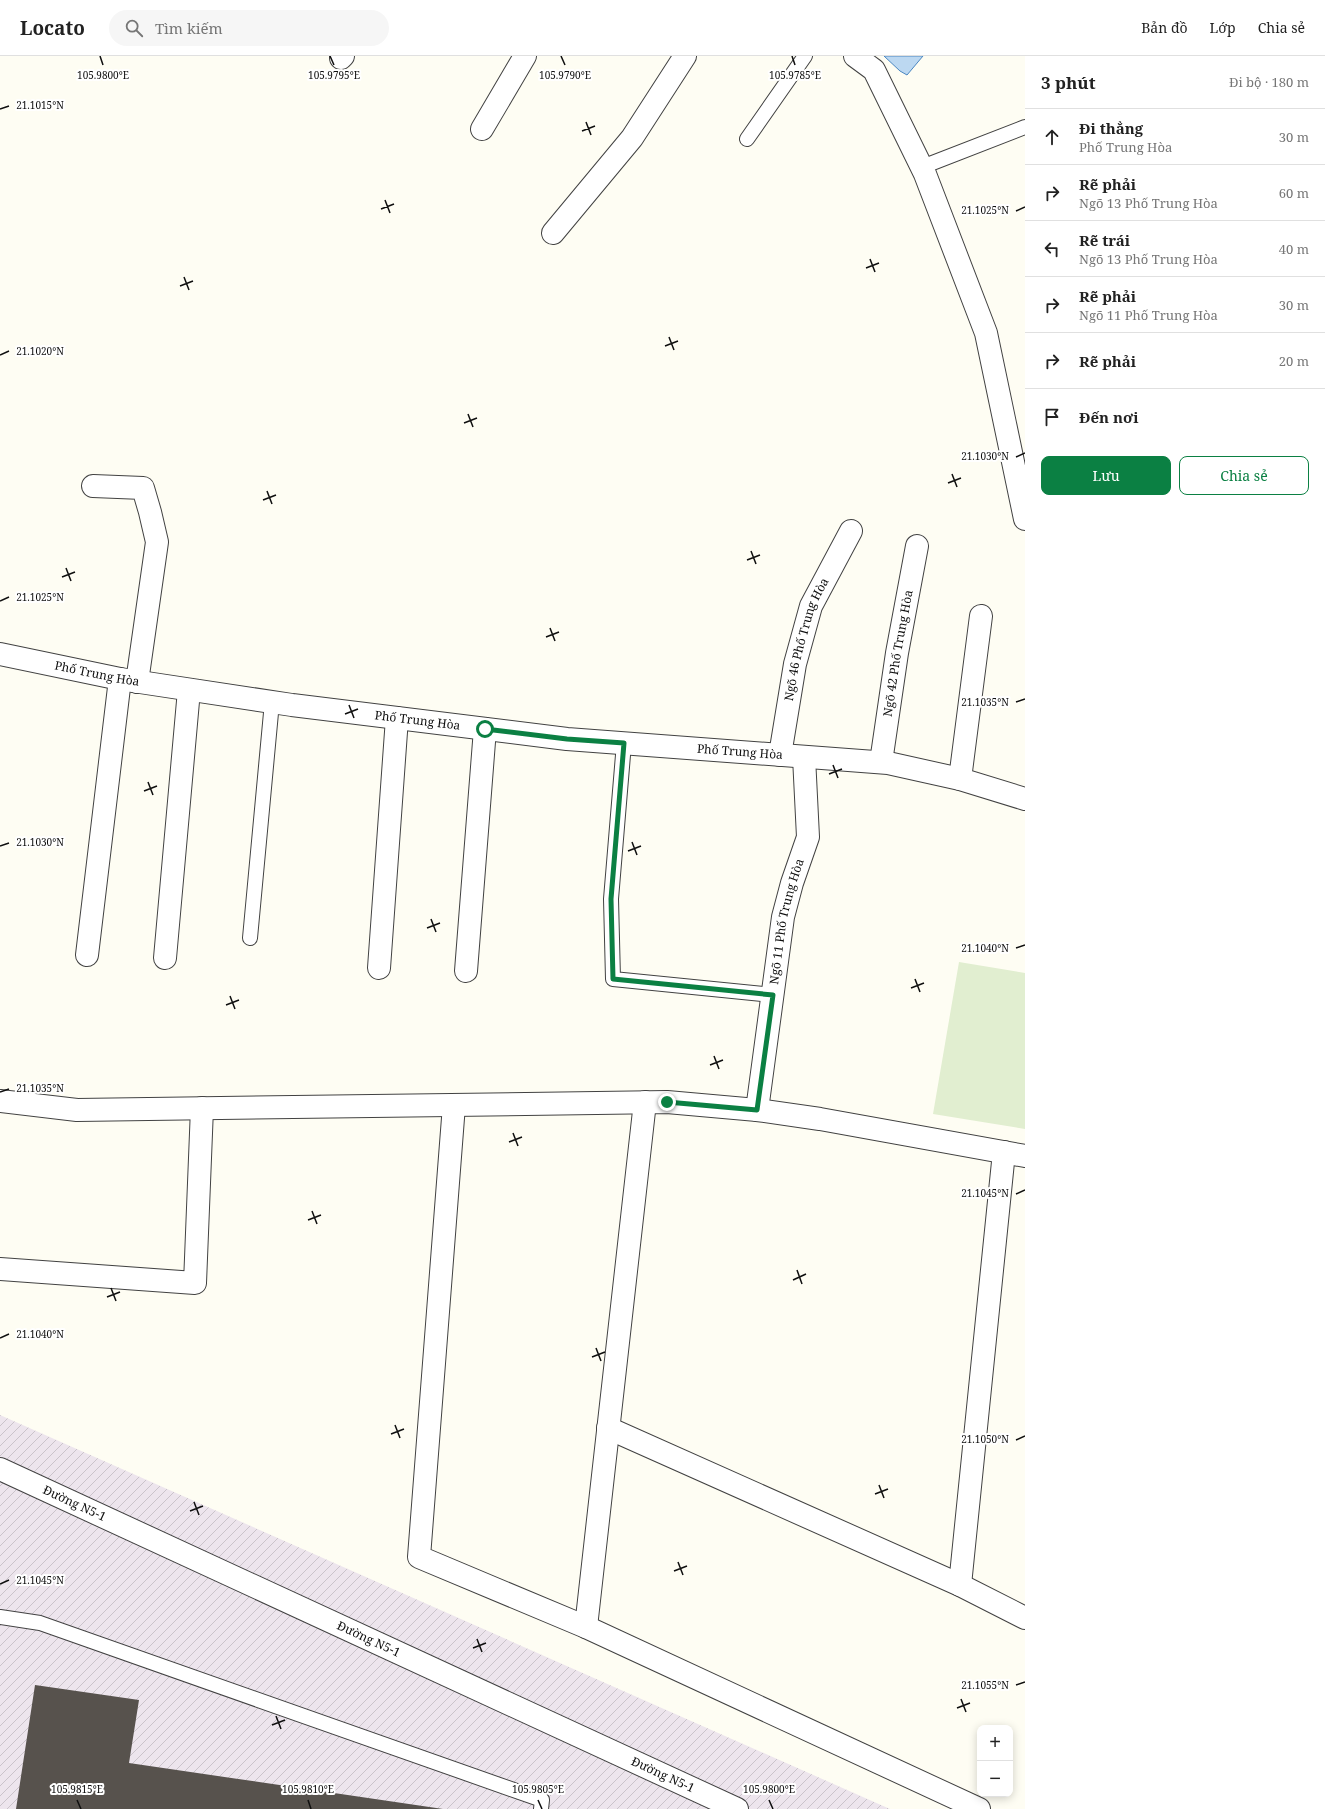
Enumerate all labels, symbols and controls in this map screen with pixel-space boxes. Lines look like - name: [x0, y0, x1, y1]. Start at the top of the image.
- search box: [109, 10, 389, 46]
- text: Locato: [20, 15, 85, 41]
- icon: search: [123, 17, 145, 39]
- text: Tìm kiếm: [155, 18, 223, 38]
- text: Bản đồ: [1141, 18, 1188, 37]
- text: Lớp: [1210, 18, 1236, 37]
- text: Chia sẻ: [1258, 18, 1305, 37]
- text: 105.9800°E: [77, 68, 129, 82]
- text: 105.9795°E: [308, 68, 360, 82]
- text: 105.9790°E: [539, 68, 591, 82]
- text: 105.9785°E: [769, 68, 821, 82]
- text: 3 phút: [1041, 71, 1096, 94]
- text: Đi bộ · 180 m: [1229, 73, 1309, 91]
- text: 21.1015°N: [16, 98, 64, 112]
- text: Đi thẳng: [1079, 118, 1143, 138]
- icon: ahead: [1041, 126, 1063, 148]
- text: 30 m: [1279, 128, 1309, 146]
- text: Phố Trung Hòa: [1079, 138, 1172, 156]
- text: Rẽ phải: [1079, 174, 1136, 194]
- icon: right: [1041, 182, 1063, 204]
- text: 60 m: [1279, 184, 1309, 202]
- text: Ngõ 13 Phố Trung Hòa: [1079, 194, 1218, 212]
- text: 21.1025°N: [961, 203, 1009, 217]
- text: Rẽ trái: [1079, 230, 1130, 250]
- icon: left: [1041, 238, 1063, 260]
- text: 40 m: [1279, 240, 1309, 258]
- text: Ngõ 13 Phố Trung Hòa: [1079, 250, 1218, 268]
- text: Rẽ phải: [1079, 286, 1136, 306]
- icon: right: [1041, 294, 1063, 316]
- text: 30 m: [1279, 296, 1309, 314]
- text: Ngõ 11 Phố Trung Hòa: [1079, 306, 1218, 324]
- text: 21.1020°N: [16, 344, 64, 358]
- icon: right: [1041, 350, 1063, 372]
- text: Rẽ phải: [1079, 351, 1136, 371]
- text: 20 m: [1279, 352, 1309, 370]
- icon: arrive: [1041, 406, 1063, 428]
- text: Đến nơi: [1079, 407, 1139, 427]
- text: 21.1030°N: [961, 449, 1009, 463]
- button: Lưu: [1041, 456, 1171, 495]
- button: Chia sẻ: [1179, 456, 1309, 495]
- street label: Ngõ 46 Phố Trung Hòa: [780, 574, 833, 702]
- street label: Ngõ 42 Phố Trung Hòa: [879, 588, 917, 718]
- text: 21.1025°N: [16, 590, 64, 604]
- street label: Phố Trung Hòa: [53, 657, 141, 690]
- text: 21.1035°N: [961, 695, 1009, 709]
- street label: Phố Trung Hòa: [374, 706, 462, 734]
- route start: [476, 720, 494, 738]
- street label: Phố Trung Hòa: [696, 740, 784, 763]
- text: 21.1030°N: [16, 835, 64, 849]
- street label: Ngõ 11 Phố Trung Hòa: [765, 856, 808, 985]
- text: 21.1040°N: [961, 941, 1009, 955]
- text: 21.1035°N: [16, 1081, 64, 1095]
- route end: [658, 1093, 676, 1111]
- text: 21.1045°N: [961, 1186, 1009, 1200]
- text: 21.1040°N: [16, 1327, 64, 1341]
- text: 21.1050°N: [961, 1432, 1009, 1446]
- street label: Đường N5-1: [40, 1481, 109, 1525]
- text: 21.1045°N: [16, 1573, 64, 1587]
- street label: Đường N5-1: [334, 1617, 403, 1661]
- text: 21.1055°N: [961, 1678, 1009, 1692]
- map controls: [977, 1725, 1013, 1797]
- button: +: [977, 1725, 1013, 1761]
- street label: Đường N5-1: [629, 1752, 698, 1796]
- button: −: [977, 1761, 1013, 1797]
- text: 105.9815°E: [51, 1782, 103, 1796]
- text: 105.9810°E: [282, 1782, 334, 1796]
- text: 105.9805°E: [512, 1782, 564, 1796]
- text: 105.9800°E: [743, 1782, 795, 1796]

